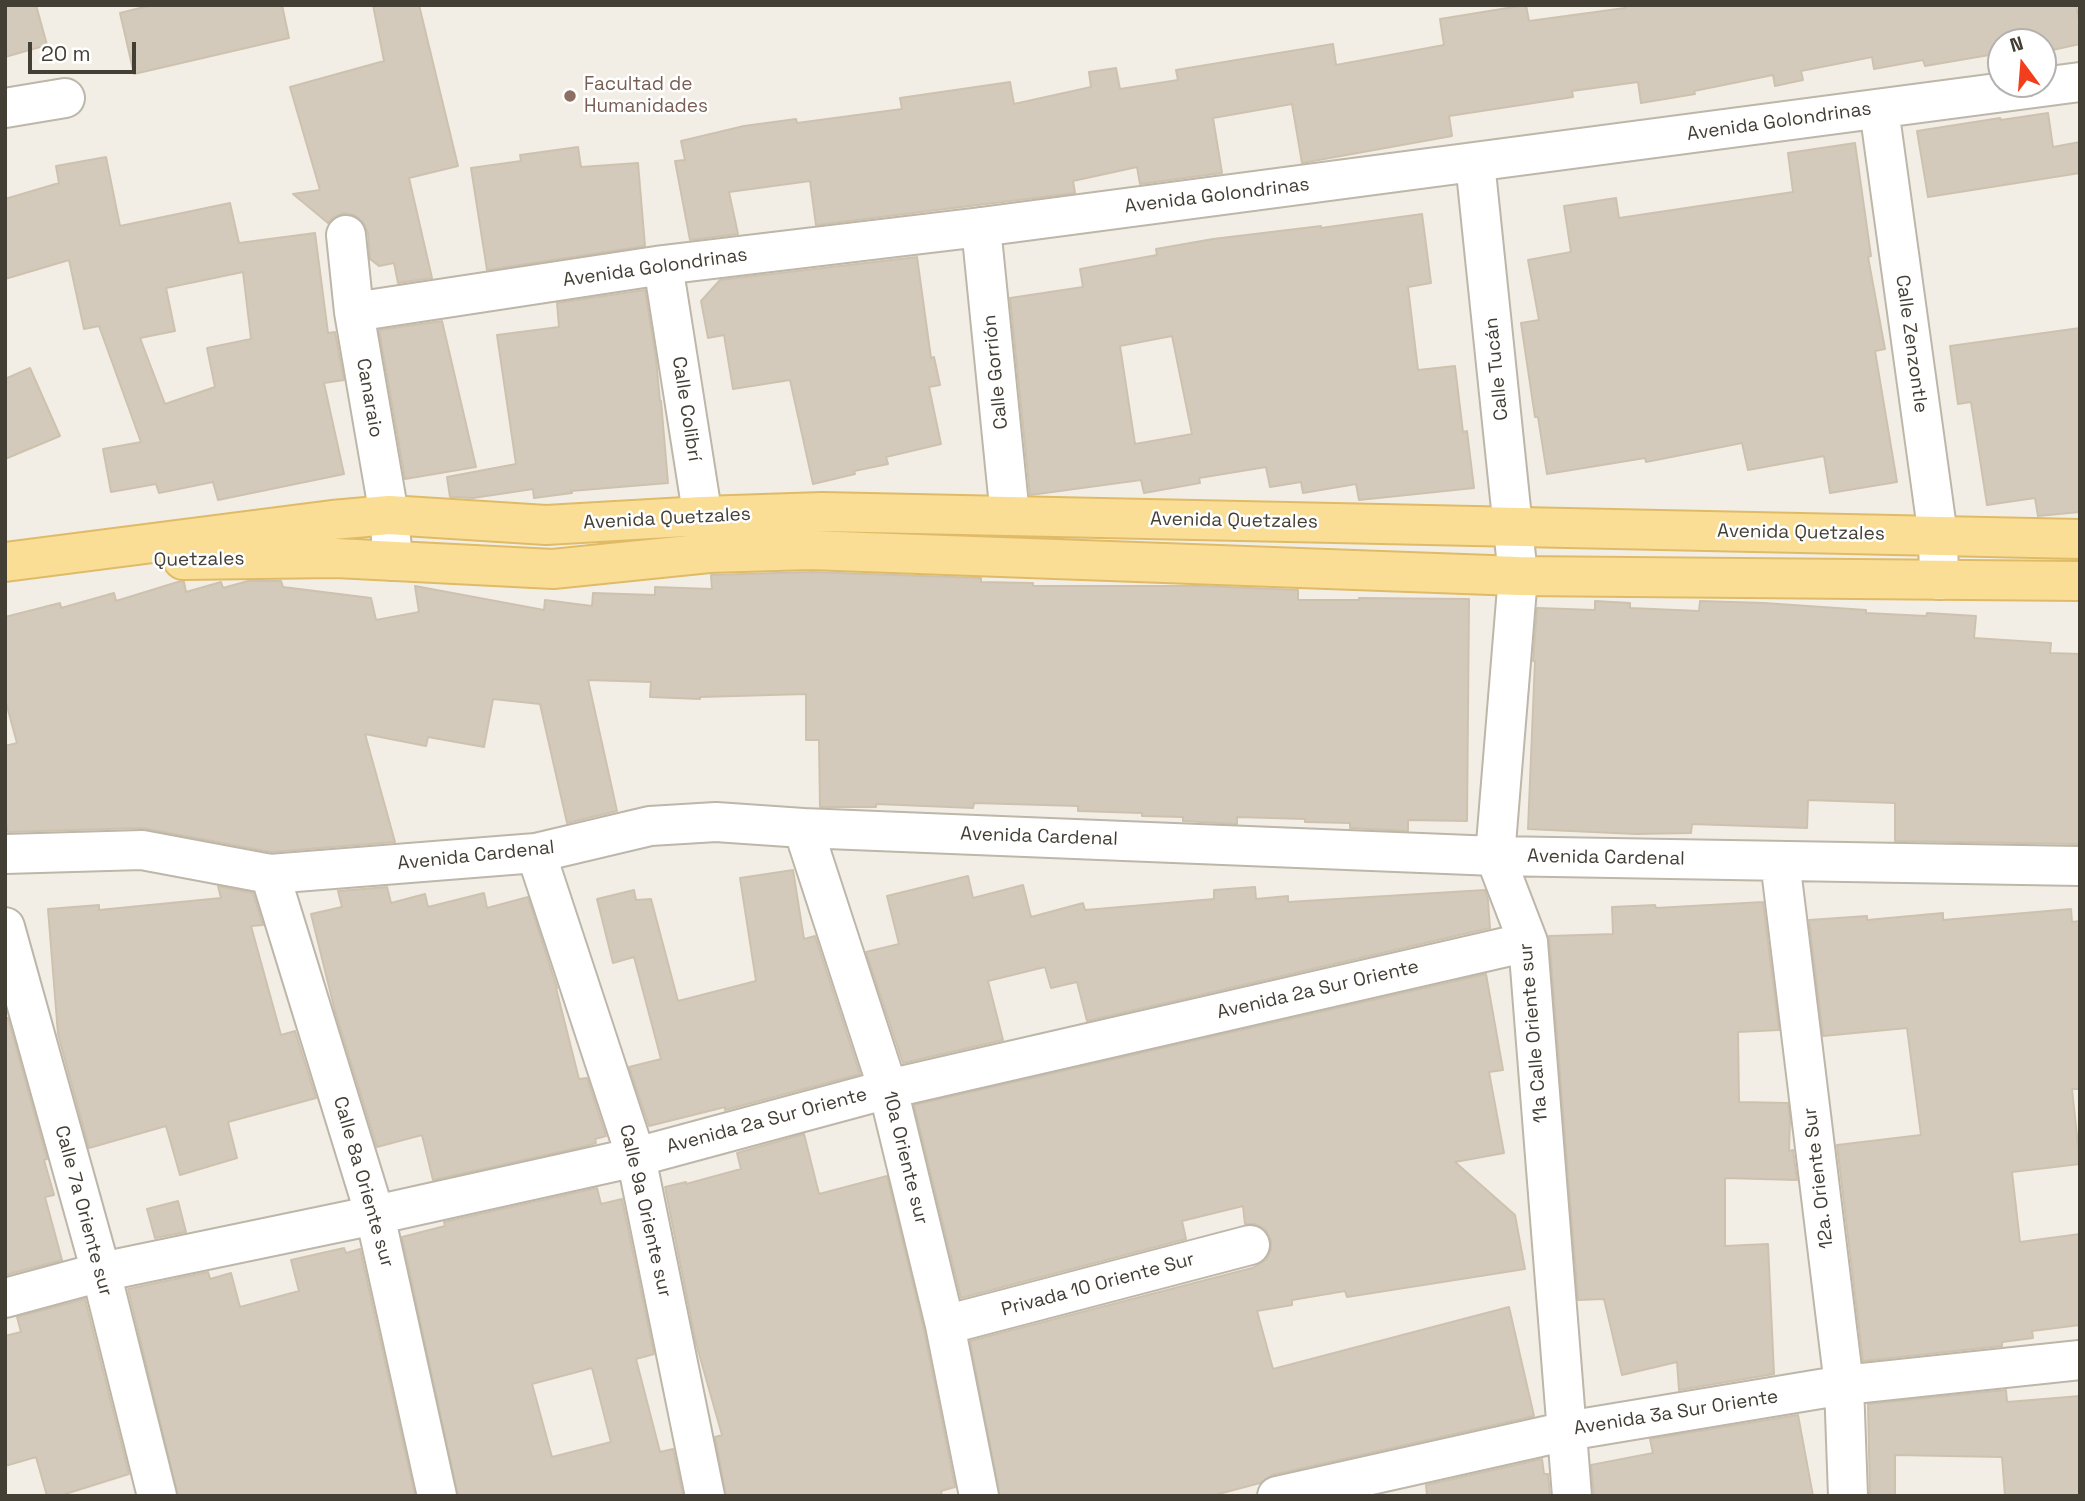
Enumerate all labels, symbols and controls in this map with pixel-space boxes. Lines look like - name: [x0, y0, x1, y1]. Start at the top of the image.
- scale bar: [32, 28, 140, 72]
- north arrow: [1987, 28, 2057, 98]
- text: N: [2007, 30, 2026, 58]
- text: 20 m: [41, 40, 91, 67]
- place label: Facultad de Humanidades: [584, 74, 708, 118]
- marker: Facultad de Humanidades: [562, 88, 578, 104]
- street label: Avenida Golondrinas: [1685, 98, 1873, 146]
- street label: Avenida Golondrinas: [1123, 173, 1311, 219]
- street label: Avenida Golondrinas: [561, 244, 749, 292]
- street label: Calle Zenzontle: [1890, 273, 1932, 415]
- street label: Calle Gorrión: [979, 314, 1013, 430]
- street label: Calle Tucán: [1480, 316, 1514, 422]
- street label: Calle Colibrí: [666, 355, 706, 463]
- street label: Canaraio: [351, 357, 387, 439]
- street label: Avenida Quetzales: [583, 503, 751, 535]
- street label: Avenida Quetzales: [1150, 508, 1318, 534]
- street label: Avenida Quetzales: [1717, 520, 1885, 546]
- street label: Quetzales: [153, 548, 245, 572]
- street label: Avenida Cardenal: [960, 823, 1118, 851]
- street label: Avenida Cardenal: [396, 836, 556, 876]
- street label: Avenida Cardenal: [1527, 845, 1685, 871]
- street label: 11a Calle Oriente sur: [1515, 942, 1553, 1124]
- street label: Avenida 2a Sur Oriente: [1215, 956, 1421, 1024]
- street label: Avenida 2a Sur Oriente: [664, 1083, 870, 1159]
- street label: 10a Oriente sur: [877, 1089, 933, 1227]
- street label: Calle 8a Oriente sur: [328, 1094, 398, 1270]
- street label: 12a. Oriente Sur: [1799, 1106, 1839, 1250]
- street label: Calle 9a Oriente sur: [614, 1122, 676, 1300]
- street label: Calle 7a Oriente sur: [49, 1123, 117, 1299]
- street label: Privada 10 Oriente Sur: [999, 1248, 1197, 1322]
- street label: Avenida 3a Sur Oriente: [1572, 1386, 1780, 1440]

